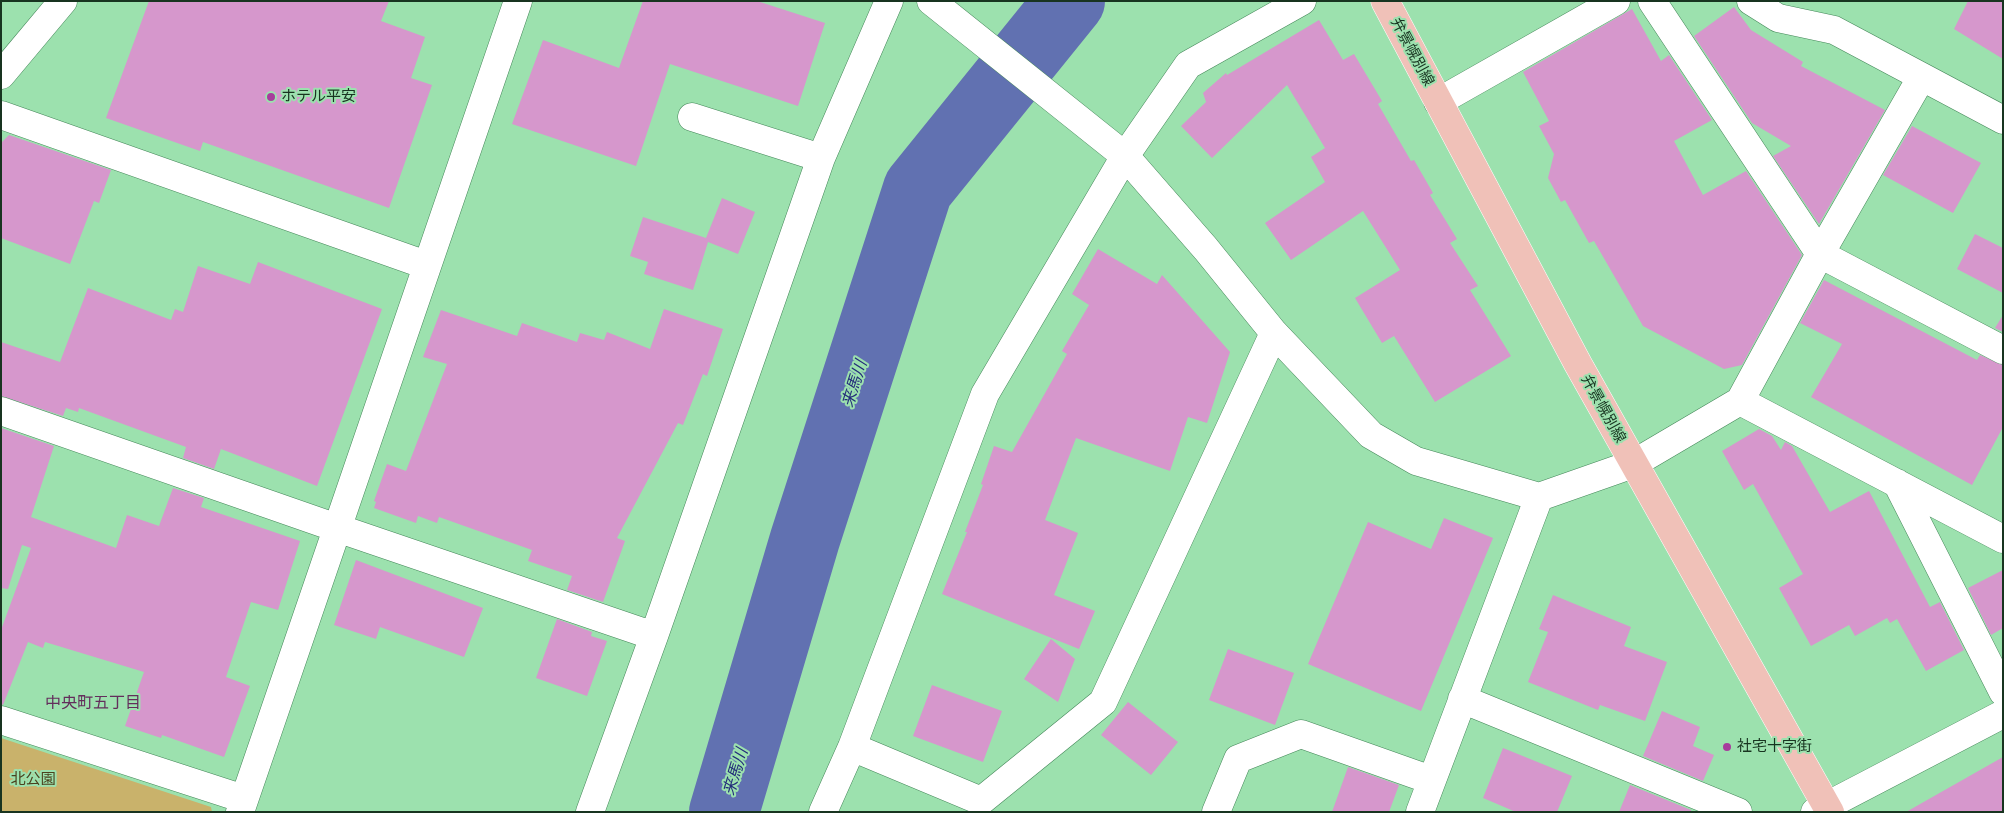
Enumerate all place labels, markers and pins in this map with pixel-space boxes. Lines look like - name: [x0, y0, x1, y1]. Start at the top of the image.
- place label: ホテル平安: [281, 88, 356, 106]
- marker: ホテル平安: [265, 91, 277, 103]
- place label: 社宅十字街: [1737, 738, 1812, 756]
- marker: 社宅十字街: [1721, 741, 1733, 753]

